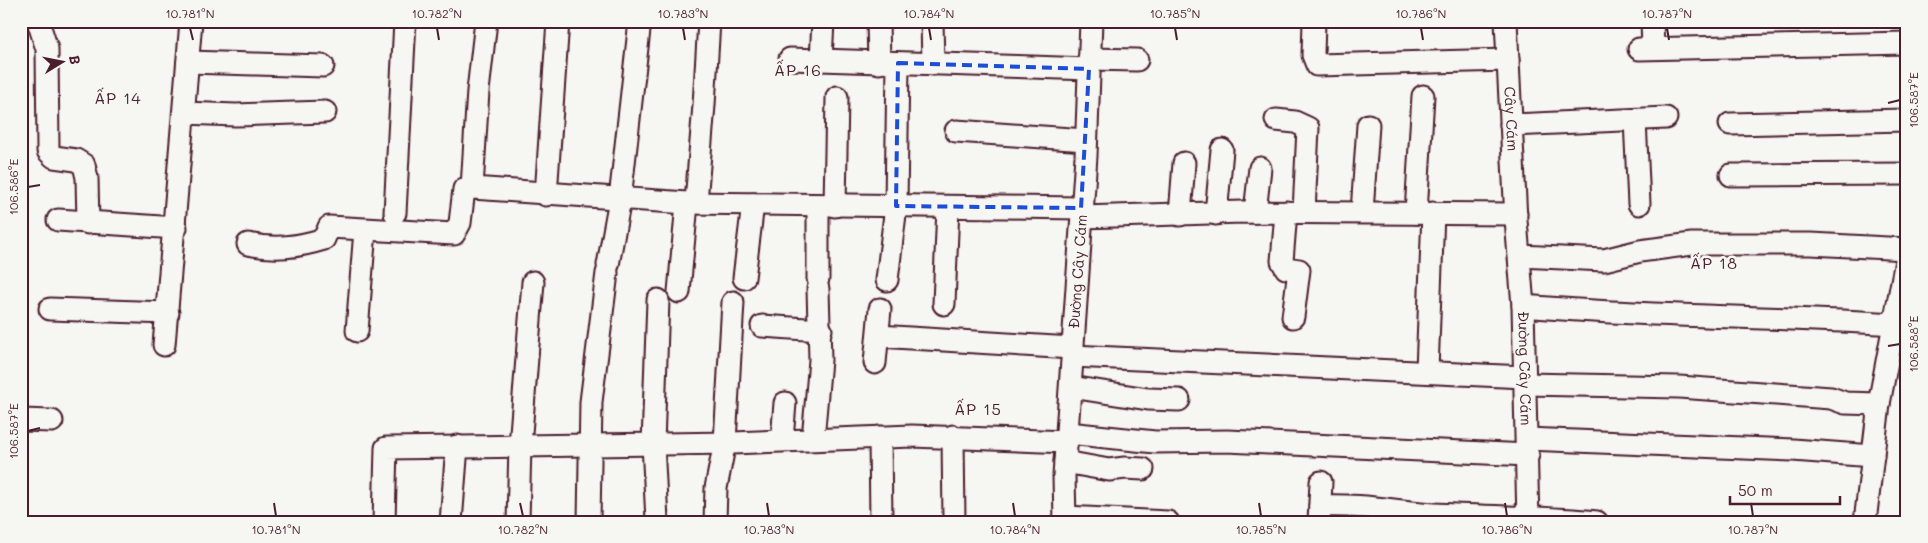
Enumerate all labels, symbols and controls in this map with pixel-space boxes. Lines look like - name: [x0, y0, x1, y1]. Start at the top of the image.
- text: 10.781°N: [165, 5, 215, 21]
- text: 10.782°N: [412, 5, 462, 21]
- text: 10.783°N: [658, 5, 708, 21]
- text: 10.784°N: [904, 5, 954, 21]
- text: 10.785°N: [1150, 5, 1200, 21]
- text: 10.786°N: [1396, 5, 1446, 21]
- text: 10.787°N: [1642, 5, 1692, 21]
- north arrow: [38, 38, 88, 88]
- text: B: [65, 53, 85, 66]
- district label: ẤP 16: [774, 59, 822, 80]
- text: 106.587°E: [1905, 72, 1921, 128]
- street label: Cây Cám: [1500, 86, 1524, 152]
- district label: ẤP 14: [94, 87, 142, 108]
- text: 106.586°E: [5, 159, 21, 215]
- street label: Đường Cây Cám: [1063, 214, 1091, 329]
- district label: ẤP 18: [1690, 252, 1738, 273]
- street label: Đường Cây Cám: [1514, 311, 1537, 426]
- text: 106.588°E: [1905, 316, 1921, 372]
- district label: ẤP 15: [954, 398, 1002, 419]
- text: 106.587°E: [5, 403, 21, 459]
- scale bar: [1730, 473, 1840, 505]
- text: 50 m: [1738, 480, 1773, 500]
- text: 10.781°N: [251, 521, 301, 537]
- text: 10.782°N: [498, 521, 548, 537]
- text: 10.783°N: [744, 521, 794, 537]
- text: 10.784°N: [990, 521, 1040, 537]
- text: 10.785°N: [1236, 521, 1286, 537]
- text: 10.786°N: [1482, 521, 1532, 537]
- text: 10.787°N: [1728, 521, 1778, 537]

